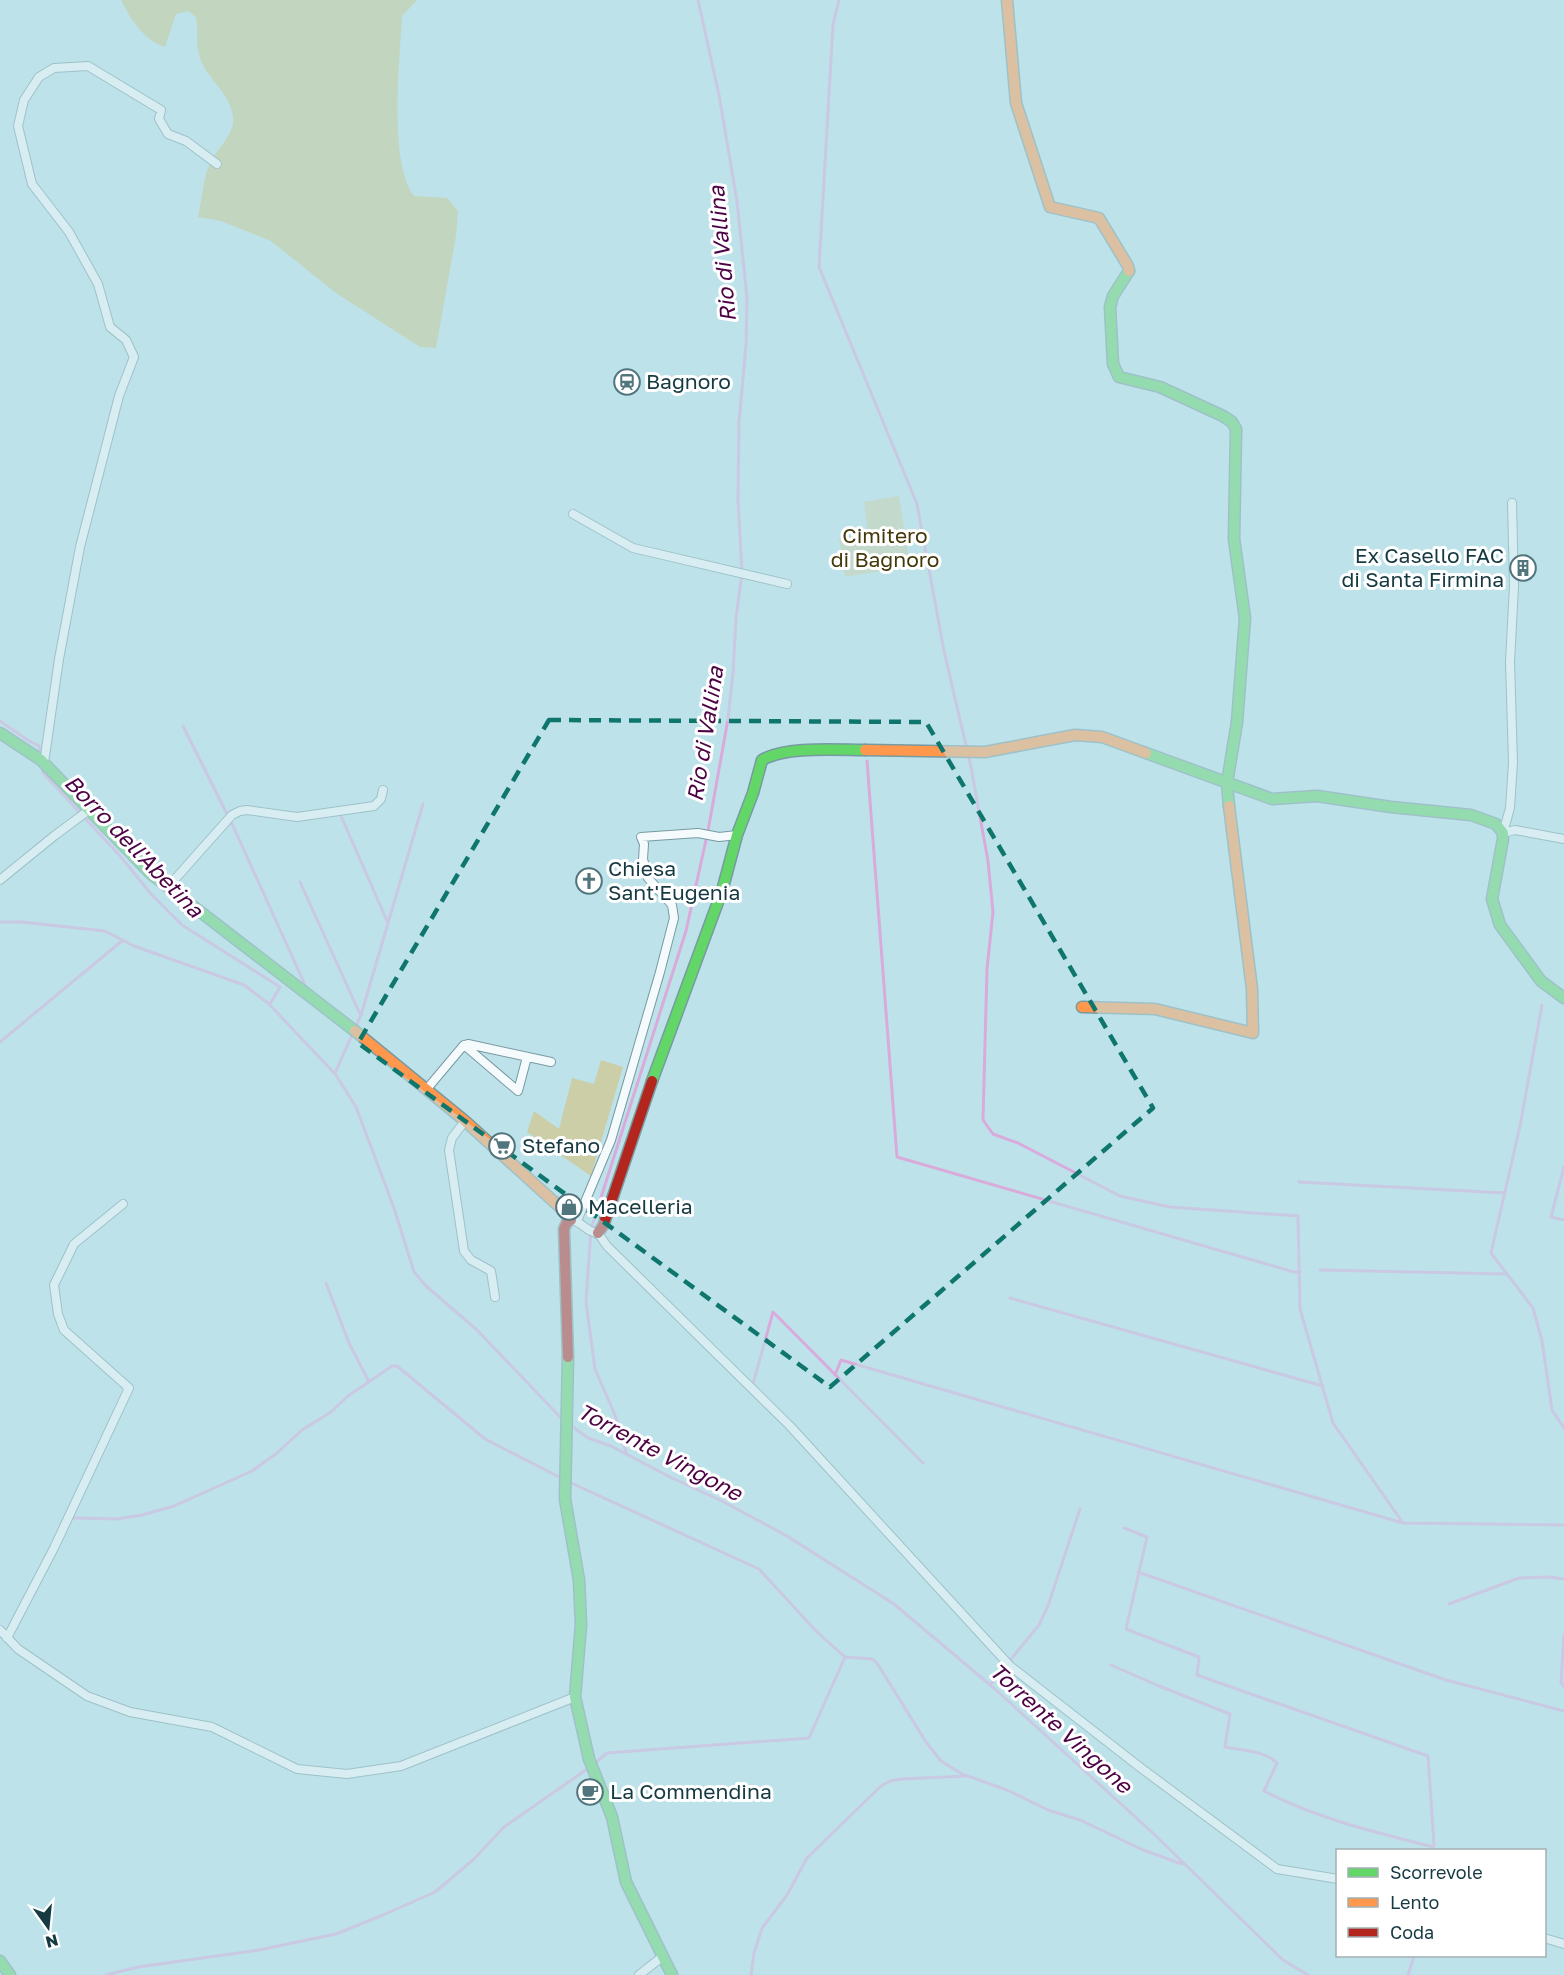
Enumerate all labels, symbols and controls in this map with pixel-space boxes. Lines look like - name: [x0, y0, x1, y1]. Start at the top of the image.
- water label: Rio di Vallina: [702, 183, 741, 323]
- station icon: Bagnoro: [612, 367, 642, 397]
- place label: Bagnoro: [646, 368, 731, 394]
- park label: Cimitero di Bagnoro: [831, 522, 939, 572]
- place label: Ex Casello FAC di Santa Firmina: [1341, 542, 1504, 592]
- building icon: Ex Casello FAC di Santa Firmina: [1508, 553, 1538, 583]
- water label: Rio di Vallina: [681, 663, 729, 803]
- water label: Borro dell'Abetina: [59, 769, 210, 924]
- place label: Chiesa Sant'Eugenia: [608, 855, 740, 905]
- church icon: Chiesa Sant'Eugenia: [574, 866, 604, 896]
- supermarket icon: Stefano: [487, 1131, 517, 1161]
- place label: Stefano: [522, 1132, 600, 1158]
- shop icon: Macelleria: [554, 1192, 584, 1222]
- place label: Macelleria: [588, 1193, 693, 1219]
- water label: Torrente Vingone: [573, 1397, 749, 1507]
- water label: Torrente Vingone: [985, 1657, 1140, 1800]
- cafe icon: La Commendina: [575, 1777, 605, 1807]
- place label: La Commendina: [610, 1778, 772, 1804]
- legend: [1336, 1849, 1546, 1957]
- text: Scorrevole: [1390, 1861, 1483, 1883]
- text: Lento: [1390, 1891, 1439, 1913]
- north arrow: [18, 1897, 78, 1957]
- text: Coda: [1390, 1921, 1434, 1943]
- text: N: [43, 1930, 60, 1953]

